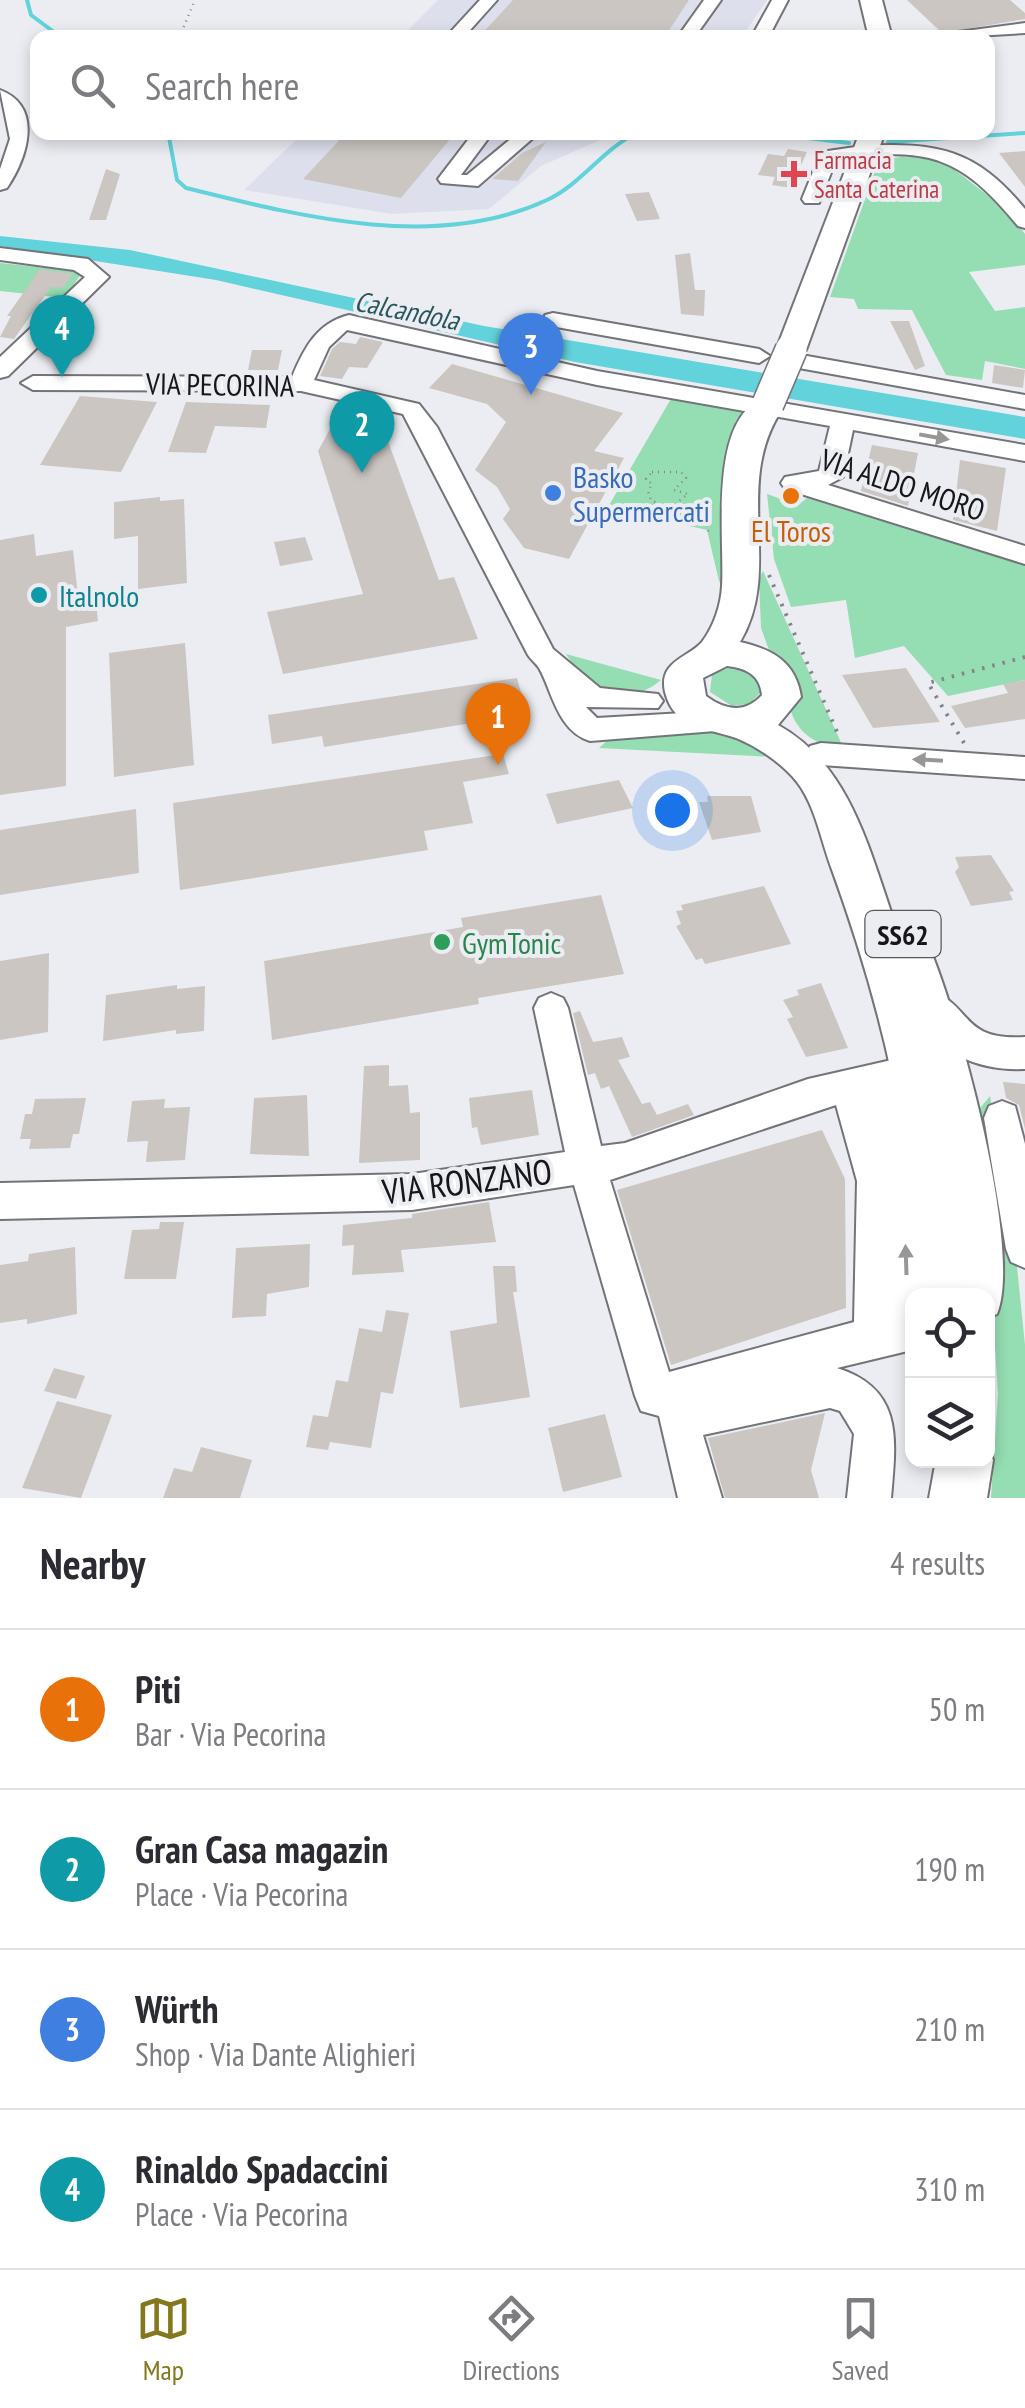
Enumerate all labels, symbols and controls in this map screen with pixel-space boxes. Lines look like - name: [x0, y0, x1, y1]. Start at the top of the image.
- search box: [30, 30, 995, 140]
- icon: search: [65, 58, 120, 113]
- text: Search here: [145, 61, 299, 110]
- place label: Farmacia Santa Caterina: [814, 144, 939, 205]
- marker: Farmacia Santa Caterina: [783, 163, 805, 185]
- water label: Calcandola: [352, 282, 464, 339]
- pin: 4: [30, 294, 94, 377]
- pin: 3: [498, 312, 564, 395]
- street label: VIA PECORINA: [145, 363, 295, 405]
- pin: 2: [330, 390, 394, 473]
- one-way arrow: [919, 430, 950, 446]
- street label: VIA ALDO MORO: [815, 439, 990, 529]
- place label: Basko Supermercati: [573, 457, 710, 530]
- marker: Basko Supermercati: [542, 482, 564, 504]
- marker: El Toros: [780, 485, 802, 507]
- place label: El Toros: [751, 511, 831, 550]
- place label: Italnolo: [59, 576, 139, 615]
- marker: Italnolo: [28, 584, 50, 606]
- pin: 1: [466, 682, 530, 765]
- one-way arrow: [911, 751, 943, 767]
- your location: [647, 785, 698, 836]
- road number: SS62: [866, 911, 940, 957]
- place label: GymTonic: [462, 923, 562, 962]
- marker: GymTonic: [431, 931, 453, 953]
- street label: VIA RONZANO: [379, 1148, 554, 1214]
- one-way arrow: [898, 1244, 914, 1276]
- map controls: [905, 1288, 995, 1468]
- button: locate: [905, 1288, 995, 1378]
- button: layers: [905, 1378, 995, 1468]
- text: Nearby: [40, 1536, 145, 1591]
- text: 4 results: [890, 1542, 985, 1584]
- text: Piti: [135, 1664, 181, 1713]
- text: 1: [65, 1688, 80, 1730]
- text: 50 m: [929, 1688, 985, 1730]
- text: Bar · Via Pecorina: [135, 1713, 326, 1755]
- text: Gran Casa magazin: [135, 1824, 388, 1873]
- text: 2: [65, 1848, 80, 1890]
- text: 190 m: [914, 1848, 985, 1890]
- text: Place · Via Pecorina: [135, 1873, 348, 1915]
- text: Würth: [135, 1984, 218, 2033]
- text: 3: [65, 2008, 80, 2050]
- text: 210 m: [914, 2008, 985, 2050]
- text: Shop · Via Dante Alighieri: [135, 2033, 416, 2075]
- text: Rinaldo Spadaccini: [135, 2144, 389, 2193]
- text: 4: [65, 2168, 80, 2210]
- text: 310 m: [914, 2168, 985, 2210]
- text: Place · Via Pecorina: [135, 2193, 348, 2235]
- tab: Map: [136, 2291, 191, 2388]
- tab: Directions: [462, 2291, 560, 2388]
- tab: Saved: [831, 2291, 889, 2388]

